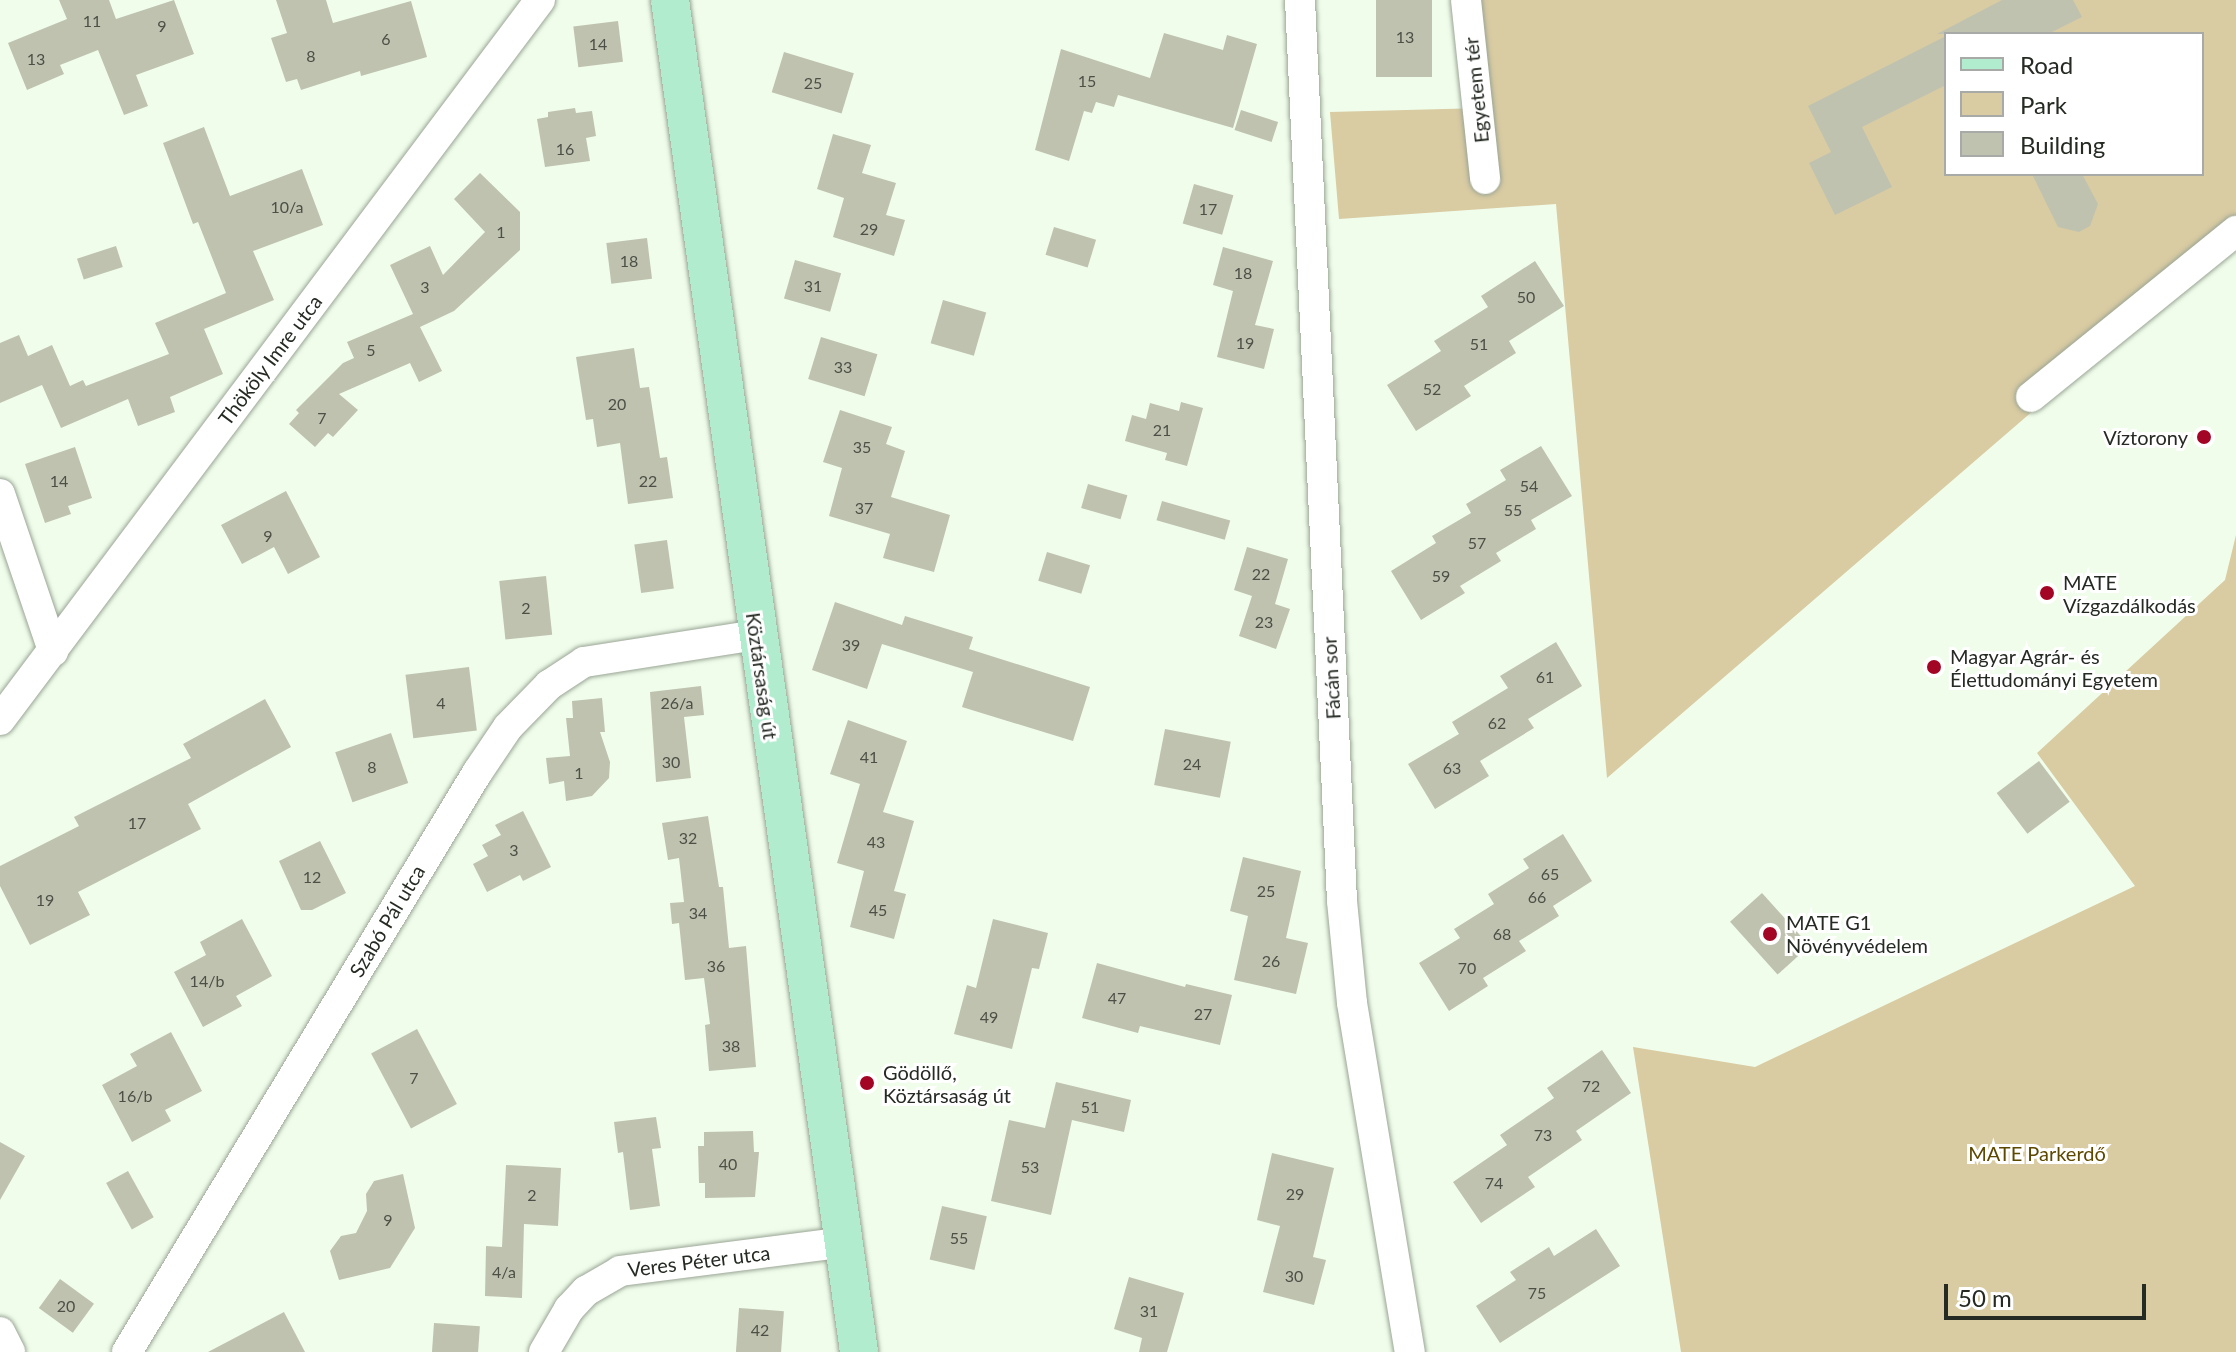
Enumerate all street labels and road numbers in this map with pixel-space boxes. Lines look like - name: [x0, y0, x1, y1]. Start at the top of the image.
- street label: Egyetem tér: [1459, 36, 1493, 144]
- street label: Thököly Imre utca: [213, 290, 327, 430]
- street label: Köztársaság út: [741, 611, 783, 741]
- street label: Fácán sor: [1317, 636, 1345, 720]
- street label: Szabó Pál utca: [344, 861, 430, 981]
- street label: Veres Péter utca: [626, 1240, 772, 1282]

